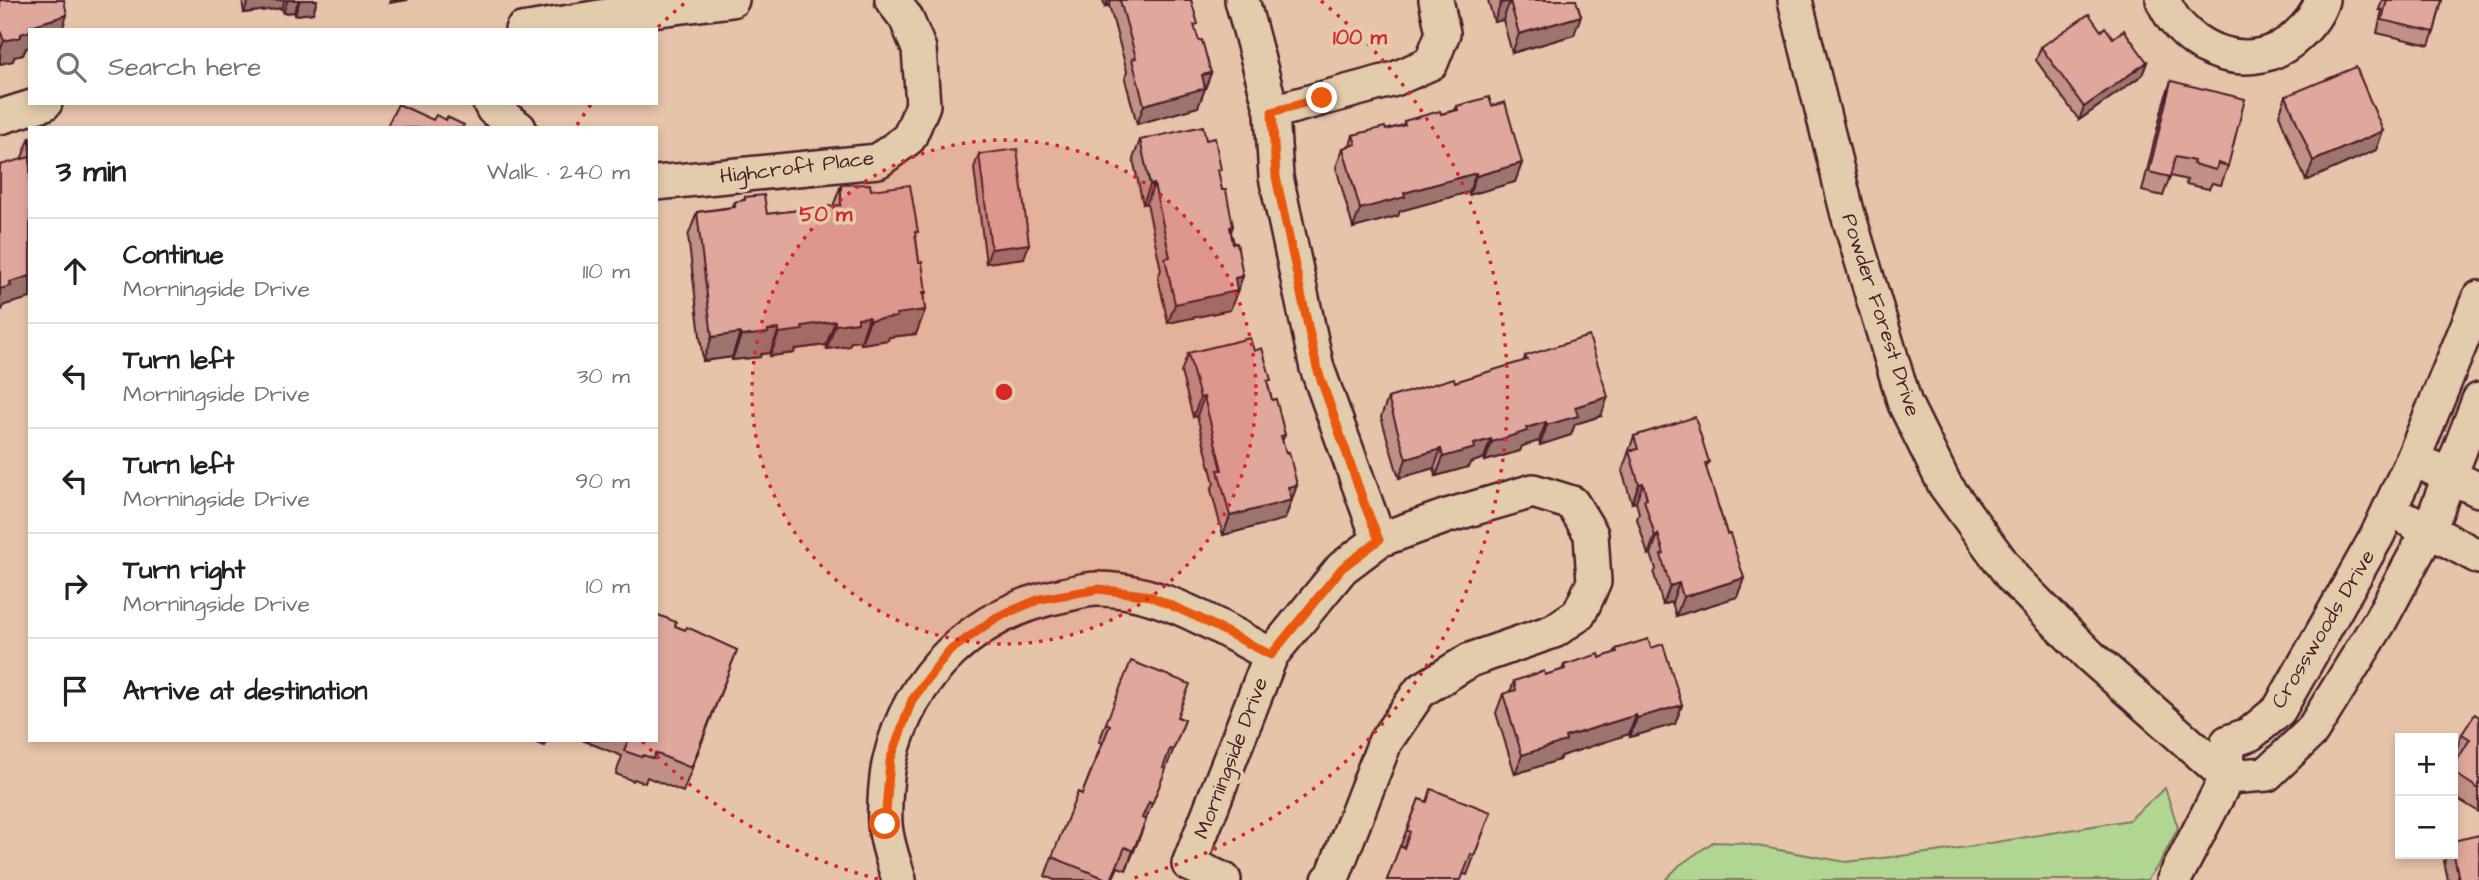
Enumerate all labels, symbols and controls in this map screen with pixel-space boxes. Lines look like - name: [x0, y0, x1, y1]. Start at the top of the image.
- text: 100 m: [1333, 23, 1388, 52]
- search box: [28, 28, 658, 105]
- icon: search: [52, 48, 90, 86]
- text: Search here: [108, 49, 261, 85]
- route end: [1306, 82, 1337, 113]
- street label: Highcroft Place: [718, 143, 876, 193]
- text: 3 min: [56, 151, 126, 193]
- text: Walk · 240 m: [487, 156, 630, 188]
- text: 50 m: [800, 200, 853, 229]
- street label: Powder Forest Drive: [1835, 210, 1927, 420]
- text: Continue: [123, 237, 224, 273]
- icon: ahead: [56, 252, 94, 290]
- text: 110 m: [582, 255, 630, 287]
- text: Morningside Drive: [123, 273, 310, 305]
- text: Turn left: [123, 342, 234, 378]
- icon: left: [56, 357, 94, 395]
- text: 30 m: [577, 360, 630, 392]
- text: Morningside Drive: [123, 378, 310, 410]
- centre of rings: [992, 380, 1016, 404]
- text: Turn left: [123, 447, 234, 483]
- icon: left: [56, 462, 94, 500]
- text: 90 m: [575, 465, 630, 497]
- text: Morningside Drive: [123, 483, 310, 515]
- street label: Crosswoods Drive: [2264, 544, 2382, 714]
- text: Turn right: [123, 552, 245, 588]
- icon: right: [56, 567, 94, 605]
- text: 10 m: [585, 570, 630, 602]
- text: Morningside Drive: [123, 588, 310, 620]
- icon: arrive: [56, 672, 94, 710]
- text: Arrive at destination: [123, 673, 368, 709]
- street label: Morningside Drive: [1187, 673, 1277, 844]
- map controls: [2395, 733, 2458, 859]
- button: +: [2395, 733, 2458, 796]
- button: −: [2395, 796, 2458, 859]
- route start: [869, 808, 900, 839]

